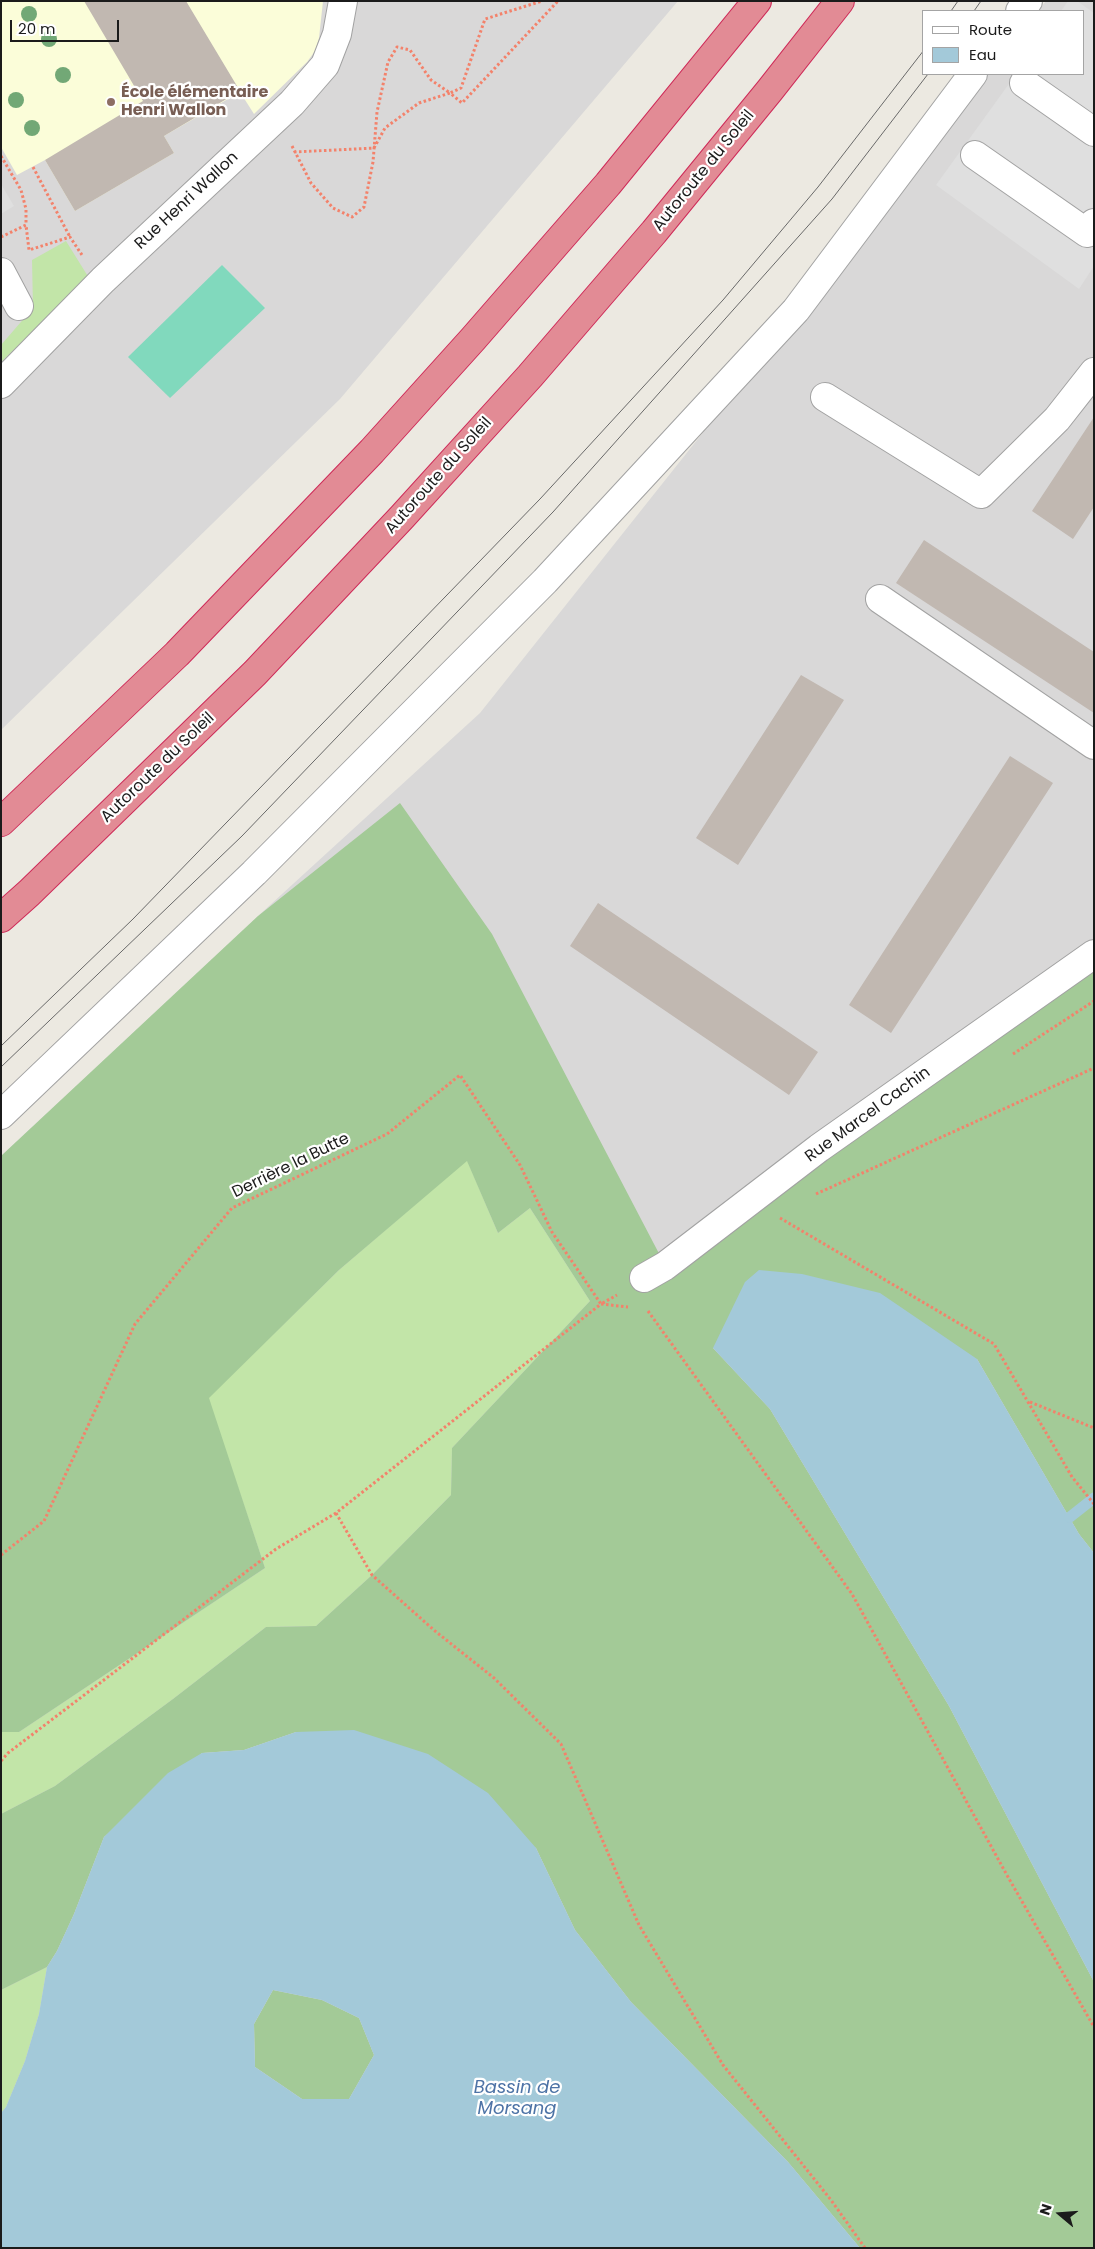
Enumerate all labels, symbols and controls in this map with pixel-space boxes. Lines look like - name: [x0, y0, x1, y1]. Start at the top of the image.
- scale bar: [12, 10, 121, 42]
- legend: [922, 10, 1085, 75]
- text: 20 m: [18, 18, 56, 39]
- text: Route: [969, 19, 1012, 40]
- text: Eau: [969, 44, 996, 65]
- place label: École élémentaire Henri Wallon: [121, 83, 268, 121]
- marker: École élémentaire Henri Wallon: [105, 96, 117, 108]
- street label: Autoroute du Soleil: [649, 107, 759, 235]
- street label: Rue Henri Wallon: [131, 148, 243, 254]
- street label: Autoroute du Soleil: [382, 414, 496, 538]
- street label: Autoroute du Soleil: [97, 709, 219, 827]
- street label: Rue Marcel Cachin: [802, 1063, 934, 1167]
- street label: Derrière la Butte: [229, 1129, 353, 1203]
- water label: Bassin de Morsang: [474, 2077, 560, 2120]
- north arrow: [1035, 2189, 1085, 2239]
- text: N: [1035, 2201, 1057, 2217]

